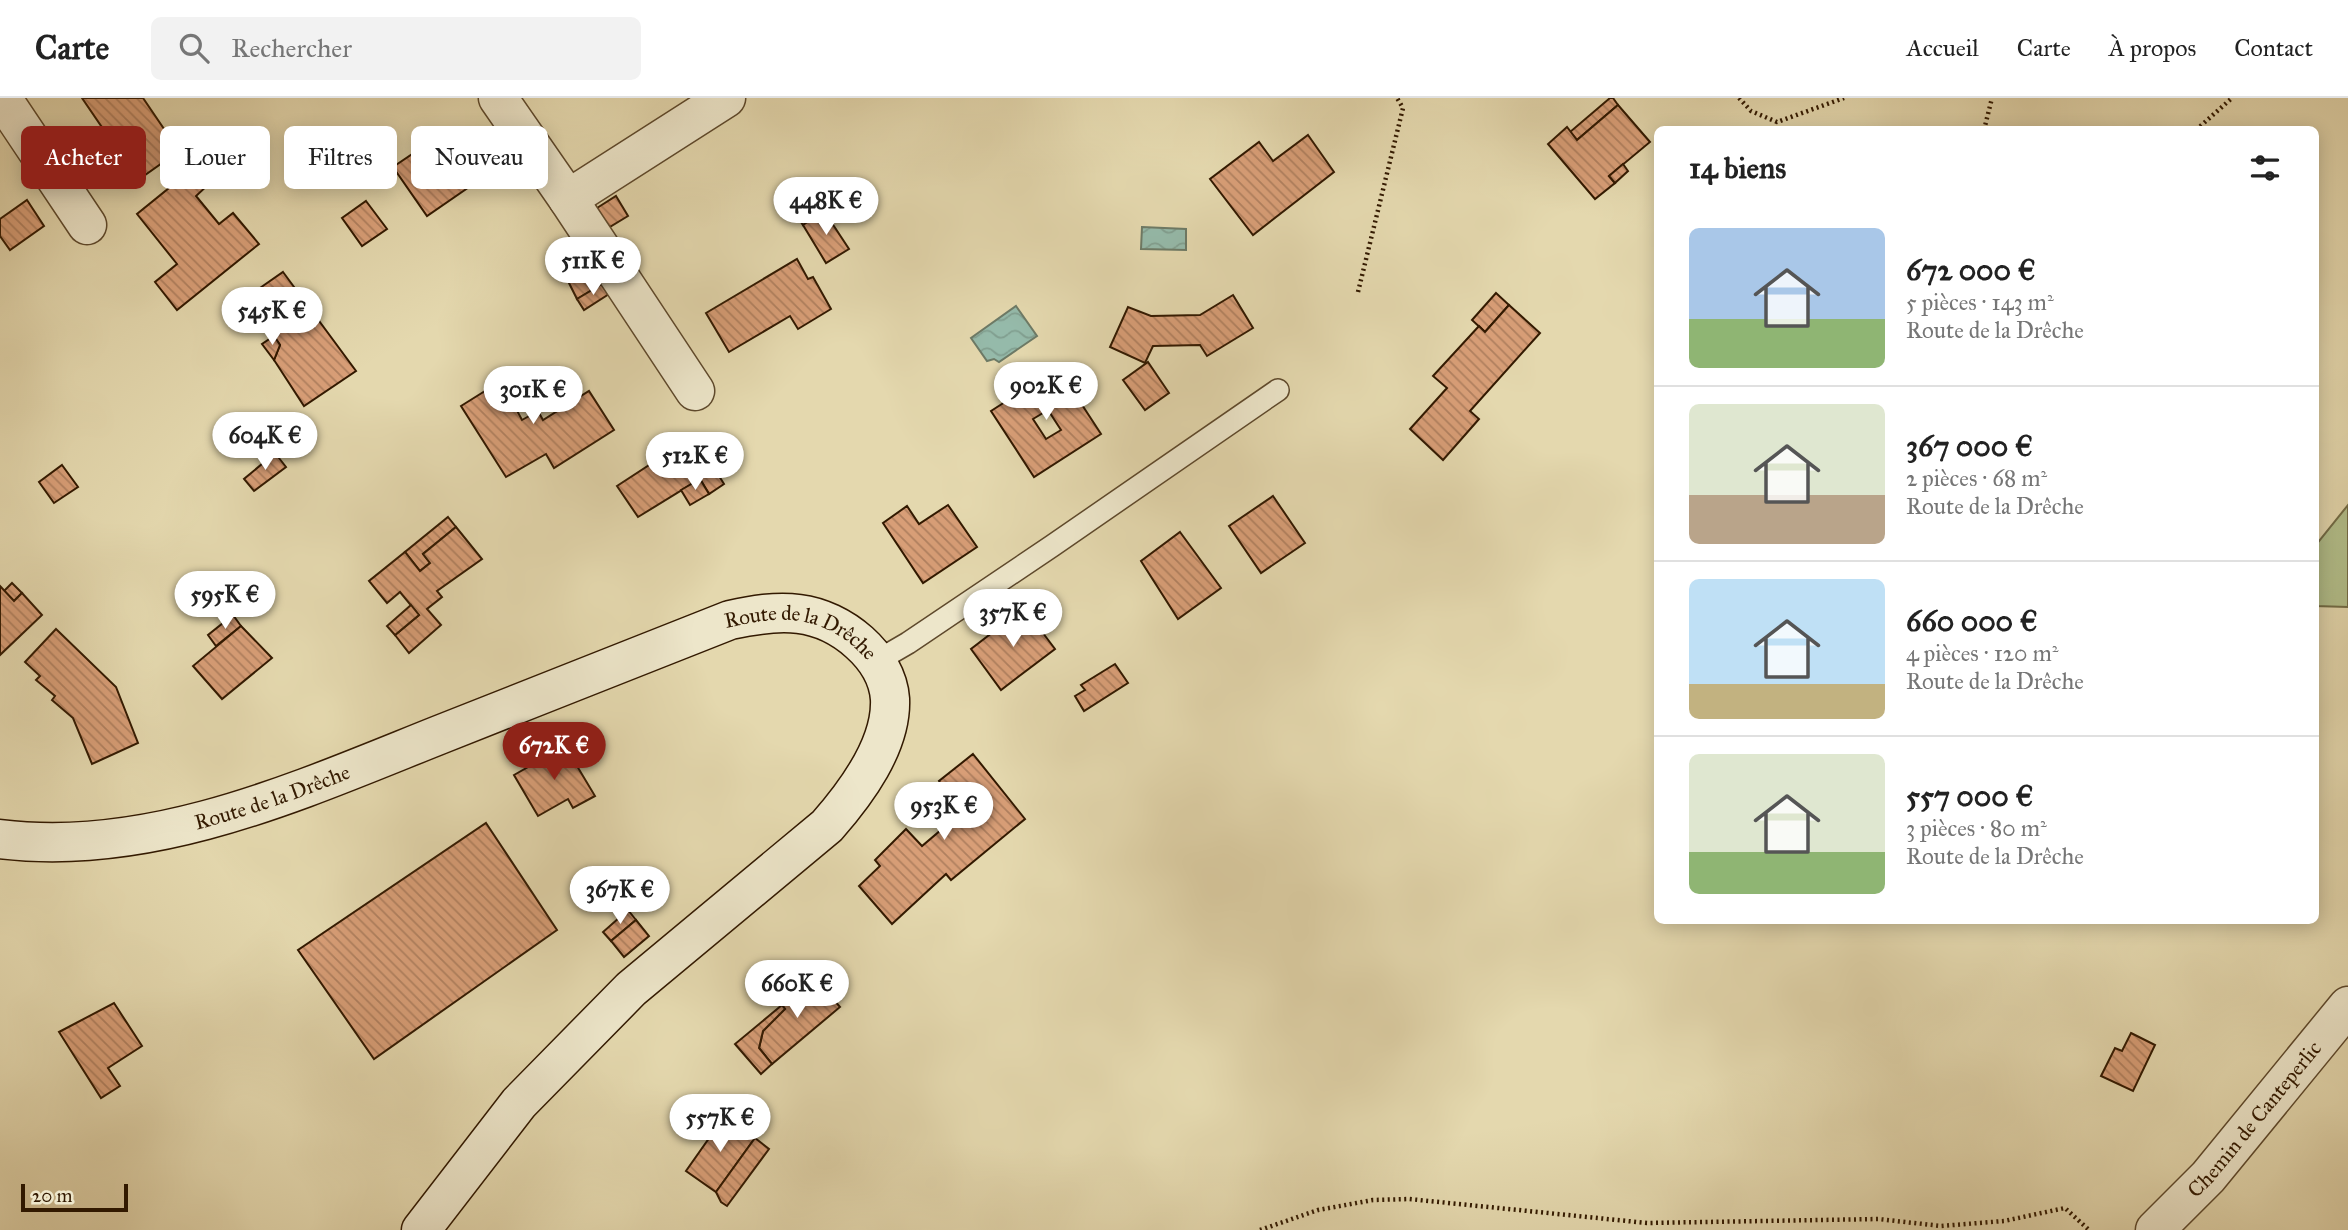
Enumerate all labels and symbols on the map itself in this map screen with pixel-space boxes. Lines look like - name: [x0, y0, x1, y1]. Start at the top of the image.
- pin: 448K €: [769, 178, 883, 237]
- pin: 511K €: [536, 238, 650, 297]
- pin: 545K €: [215, 288, 329, 347]
- pin: 902K €: [989, 362, 1103, 422]
- pin: 301K €: [476, 366, 590, 426]
- pin: 604K €: [208, 412, 322, 472]
- pin: 512K €: [638, 432, 752, 492]
- pin: 595K €: [168, 572, 282, 631]
- pin: 357K €: [956, 589, 1070, 649]
- street label: Route de la Drêche: [722, 600, 883, 665]
- pin: 672K €: [497, 722, 611, 782]
- street label: Route de la Drêche: [192, 759, 354, 836]
- pin: 953K €: [887, 782, 1001, 842]
- pin: 367K €: [563, 866, 677, 926]
- pin: 660K €: [740, 960, 854, 1020]
- street label: Chemin de Canteperlic: [2182, 1036, 2327, 1203]
- pin: 557K €: [663, 1094, 777, 1154]
- scale bar: [21, 1181, 128, 1213]

